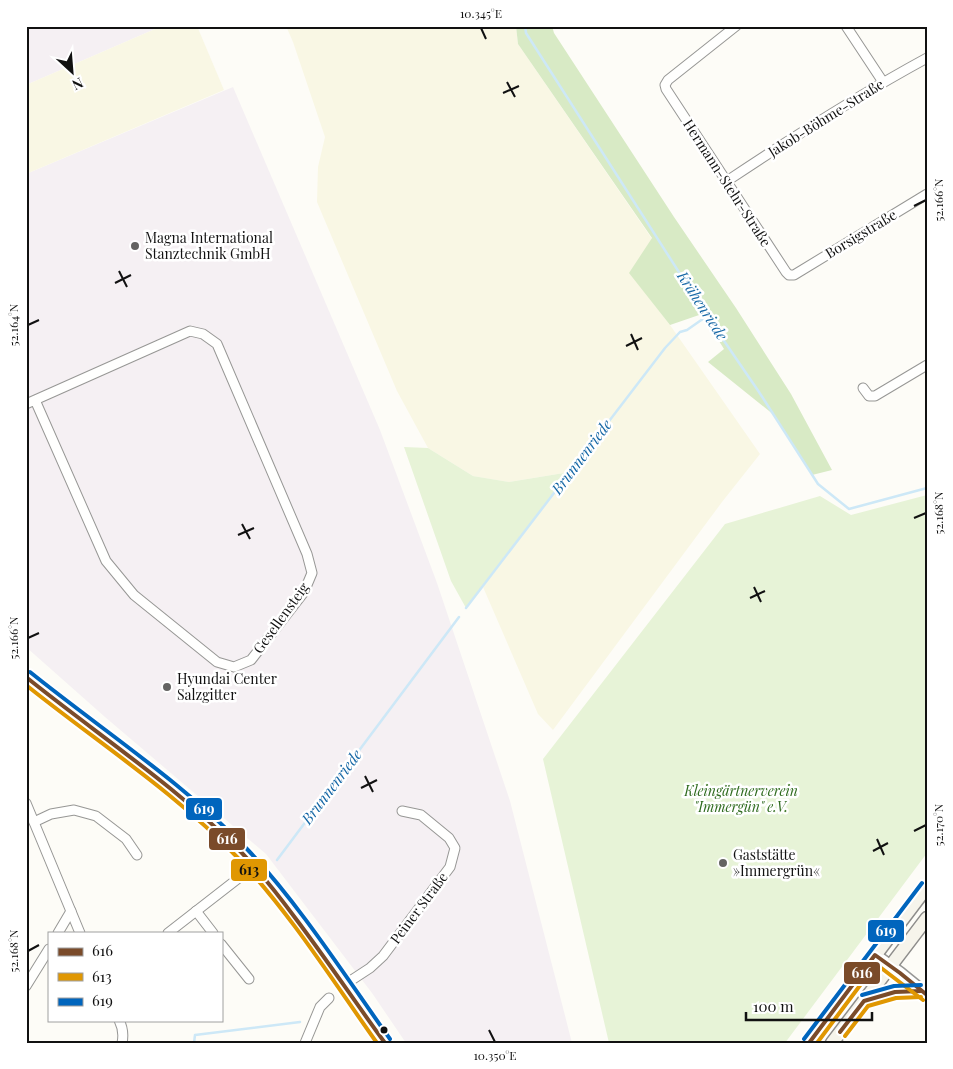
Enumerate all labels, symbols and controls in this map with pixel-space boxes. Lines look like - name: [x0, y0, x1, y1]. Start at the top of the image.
- text: 10.345°E: [460, 5, 502, 21]
- north arrow: [48, 48, 98, 98]
- text: N: [69, 73, 87, 95]
- street label: Jakob-Böhme-Straße: [763, 74, 887, 161]
- street label: Hermann-Stehr-Straße: [679, 115, 776, 250]
- text: 52.166°N: [930, 178, 946, 221]
- street label: Borsigstraße: [822, 205, 900, 262]
- place label: Magna International Stanztechnik GmbH: [145, 228, 273, 263]
- marker: Magna International Stanztechnik GmbH: [129, 240, 141, 252]
- water label: Krähenriede: [673, 266, 733, 344]
- text: 52.164°N: [5, 303, 21, 346]
- water label: Brunnenriede: [546, 414, 616, 499]
- text: 52.168°N: [930, 491, 946, 535]
- street label: Gesellensteig: [248, 578, 313, 657]
- text: 52.166°N: [5, 616, 21, 659]
- place label: Hyundai Center Salzgitter: [177, 669, 278, 704]
- marker: Hyundai Center Salzgitter: [161, 681, 173, 693]
- water label: Brunnenriede: [296, 744, 366, 829]
- park label: Kleingärtnerverein "Immergün" e.V.: [683, 781, 798, 816]
- line badge: 619: [185, 797, 223, 821]
- text: 619: [194, 799, 215, 818]
- text: 52.170°N: [930, 803, 946, 846]
- line badge: 616: [208, 827, 246, 851]
- text: 616: [216, 829, 238, 848]
- place label: Gaststätte »Immergrün«: [733, 845, 820, 880]
- marker: Gaststätte »Immergrün«: [717, 857, 729, 869]
- line badge: 613: [230, 858, 268, 882]
- text: 613: [239, 860, 259, 879]
- street label: Peiner Straße: [385, 868, 452, 947]
- line badge: 619: [867, 919, 905, 943]
- text: 619: [876, 921, 897, 940]
- text: 52.168°N: [5, 929, 21, 973]
- legend: [48, 932, 222, 1022]
- text: 616: [92, 940, 113, 960]
- line badge: 616: [843, 961, 881, 985]
- text: 616: [851, 963, 873, 982]
- text: 613: [92, 966, 112, 986]
- scale bar: [746, 989, 872, 1021]
- text: 619: [92, 990, 113, 1010]
- text: 100 m: [753, 996, 794, 1016]
- unlabelled marker: [379, 1025, 389, 1035]
- text: 10.350°E: [473, 1047, 517, 1063]

